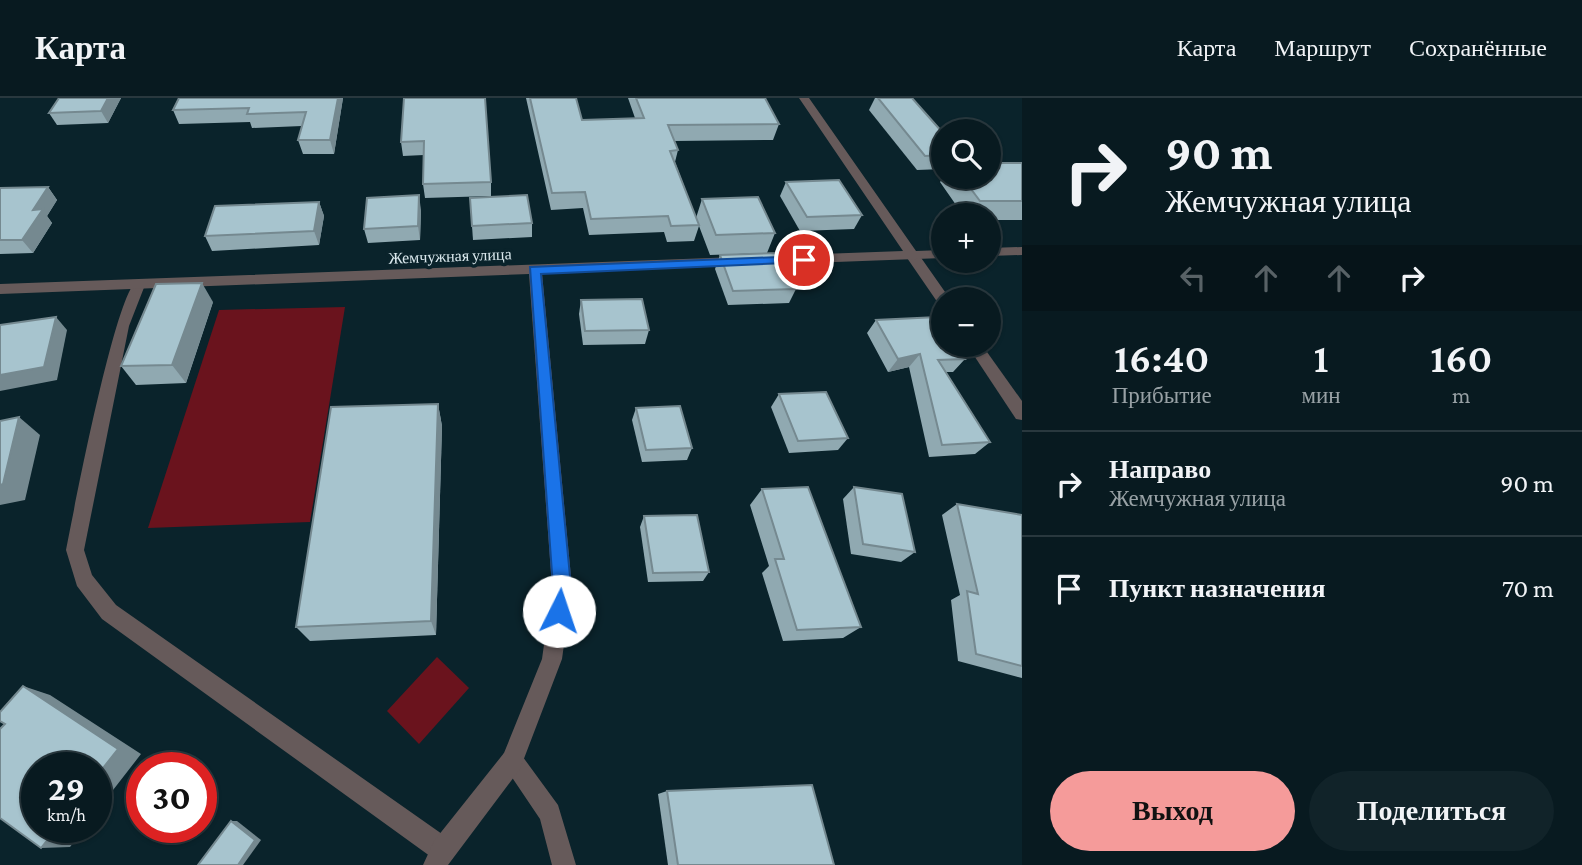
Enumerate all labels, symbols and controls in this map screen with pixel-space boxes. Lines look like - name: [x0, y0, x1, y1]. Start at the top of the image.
- text: Карта: [35, 29, 126, 66]
- text: Карта: [1177, 34, 1236, 61]
- text: Маршрут: [1274, 34, 1371, 61]
- text: Сохранённые: [1409, 34, 1547, 61]
- map controls: [931, 119, 1001, 357]
- button: search: [931, 119, 1001, 189]
- text: 90 m: [1165, 125, 1272, 180]
- icon: right: [1050, 126, 1141, 217]
- text: Жемчужная улица: [1165, 183, 1411, 219]
- button: +: [931, 203, 1001, 273]
- pin: [774, 230, 834, 290]
- icon: arrive: [785, 241, 823, 279]
- street label: Жемчужная улица: [388, 245, 512, 268]
- icon: left: [1174, 259, 1212, 297]
- icon: ahead: [1247, 259, 1285, 297]
- icon: ahead: [1320, 259, 1358, 297]
- icon: right: [1393, 259, 1431, 297]
- button: −: [931, 287, 1001, 357]
- text: 16:40: [1114, 334, 1209, 381]
- text: 1: [1313, 334, 1329, 381]
- text: 160: [1430, 334, 1492, 381]
- text: Прибытие: [1112, 382, 1212, 408]
- text: мин: [1301, 382, 1341, 408]
- text: m: [1452, 382, 1471, 408]
- text: Направо: [1109, 455, 1211, 484]
- icon: right: [1050, 465, 1088, 503]
- text: 90 m: [1500, 469, 1554, 498]
- text: Жемчужная улица: [1109, 485, 1286, 511]
- icon: arrive: [1050, 570, 1088, 608]
- position arrow: [522, 574, 596, 648]
- text: Пункт назначения: [1109, 574, 1326, 603]
- text: 70 m: [1502, 574, 1554, 603]
- speed limit sign: 30: [126, 752, 217, 843]
- text: 29: [48, 769, 85, 808]
- button: Выход: [1050, 771, 1295, 851]
- button: Поделиться: [1309, 771, 1554, 851]
- text: km/h: [47, 805, 86, 825]

